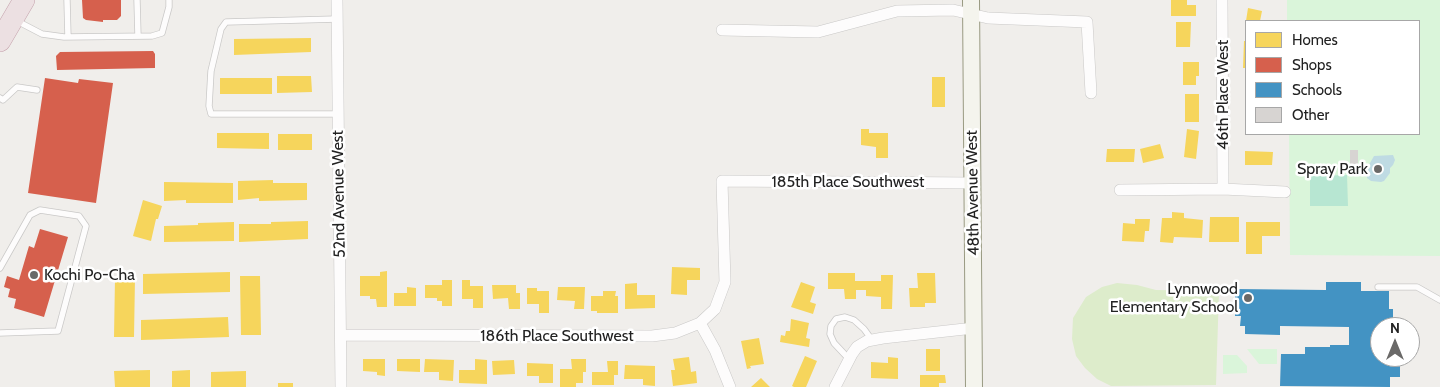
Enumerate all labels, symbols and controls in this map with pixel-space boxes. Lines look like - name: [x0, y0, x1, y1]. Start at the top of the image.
- legend: [1245, 20, 1420, 135]
- text: Homes: [1292, 31, 1338, 49]
- street label: 46th Place West: [1213, 40, 1233, 150]
- text: Shops: [1292, 56, 1332, 74]
- text: Schools: [1292, 81, 1342, 99]
- text: Other: [1292, 106, 1329, 124]
- street label: 52nd Avenue West: [328, 130, 350, 258]
- street label: 48th Avenue West: [962, 130, 984, 256]
- place label: Spray Park: [1297, 159, 1368, 179]
- marker: Spray Park: [1372, 163, 1384, 175]
- street label: 185th Place Southwest: [772, 172, 924, 192]
- place label: Kochi Po-Cha: [44, 265, 135, 285]
- marker: Kochi Po-Cha: [28, 269, 40, 281]
- place label: Lynnwood Elementary School: [1110, 279, 1238, 317]
- marker: Lynnwood Elementary School: [1242, 292, 1254, 304]
- north arrow: [1370, 317, 1420, 367]
- text: N: [1390, 319, 1400, 337]
- street label: 186th Place Southwest: [480, 326, 634, 346]

